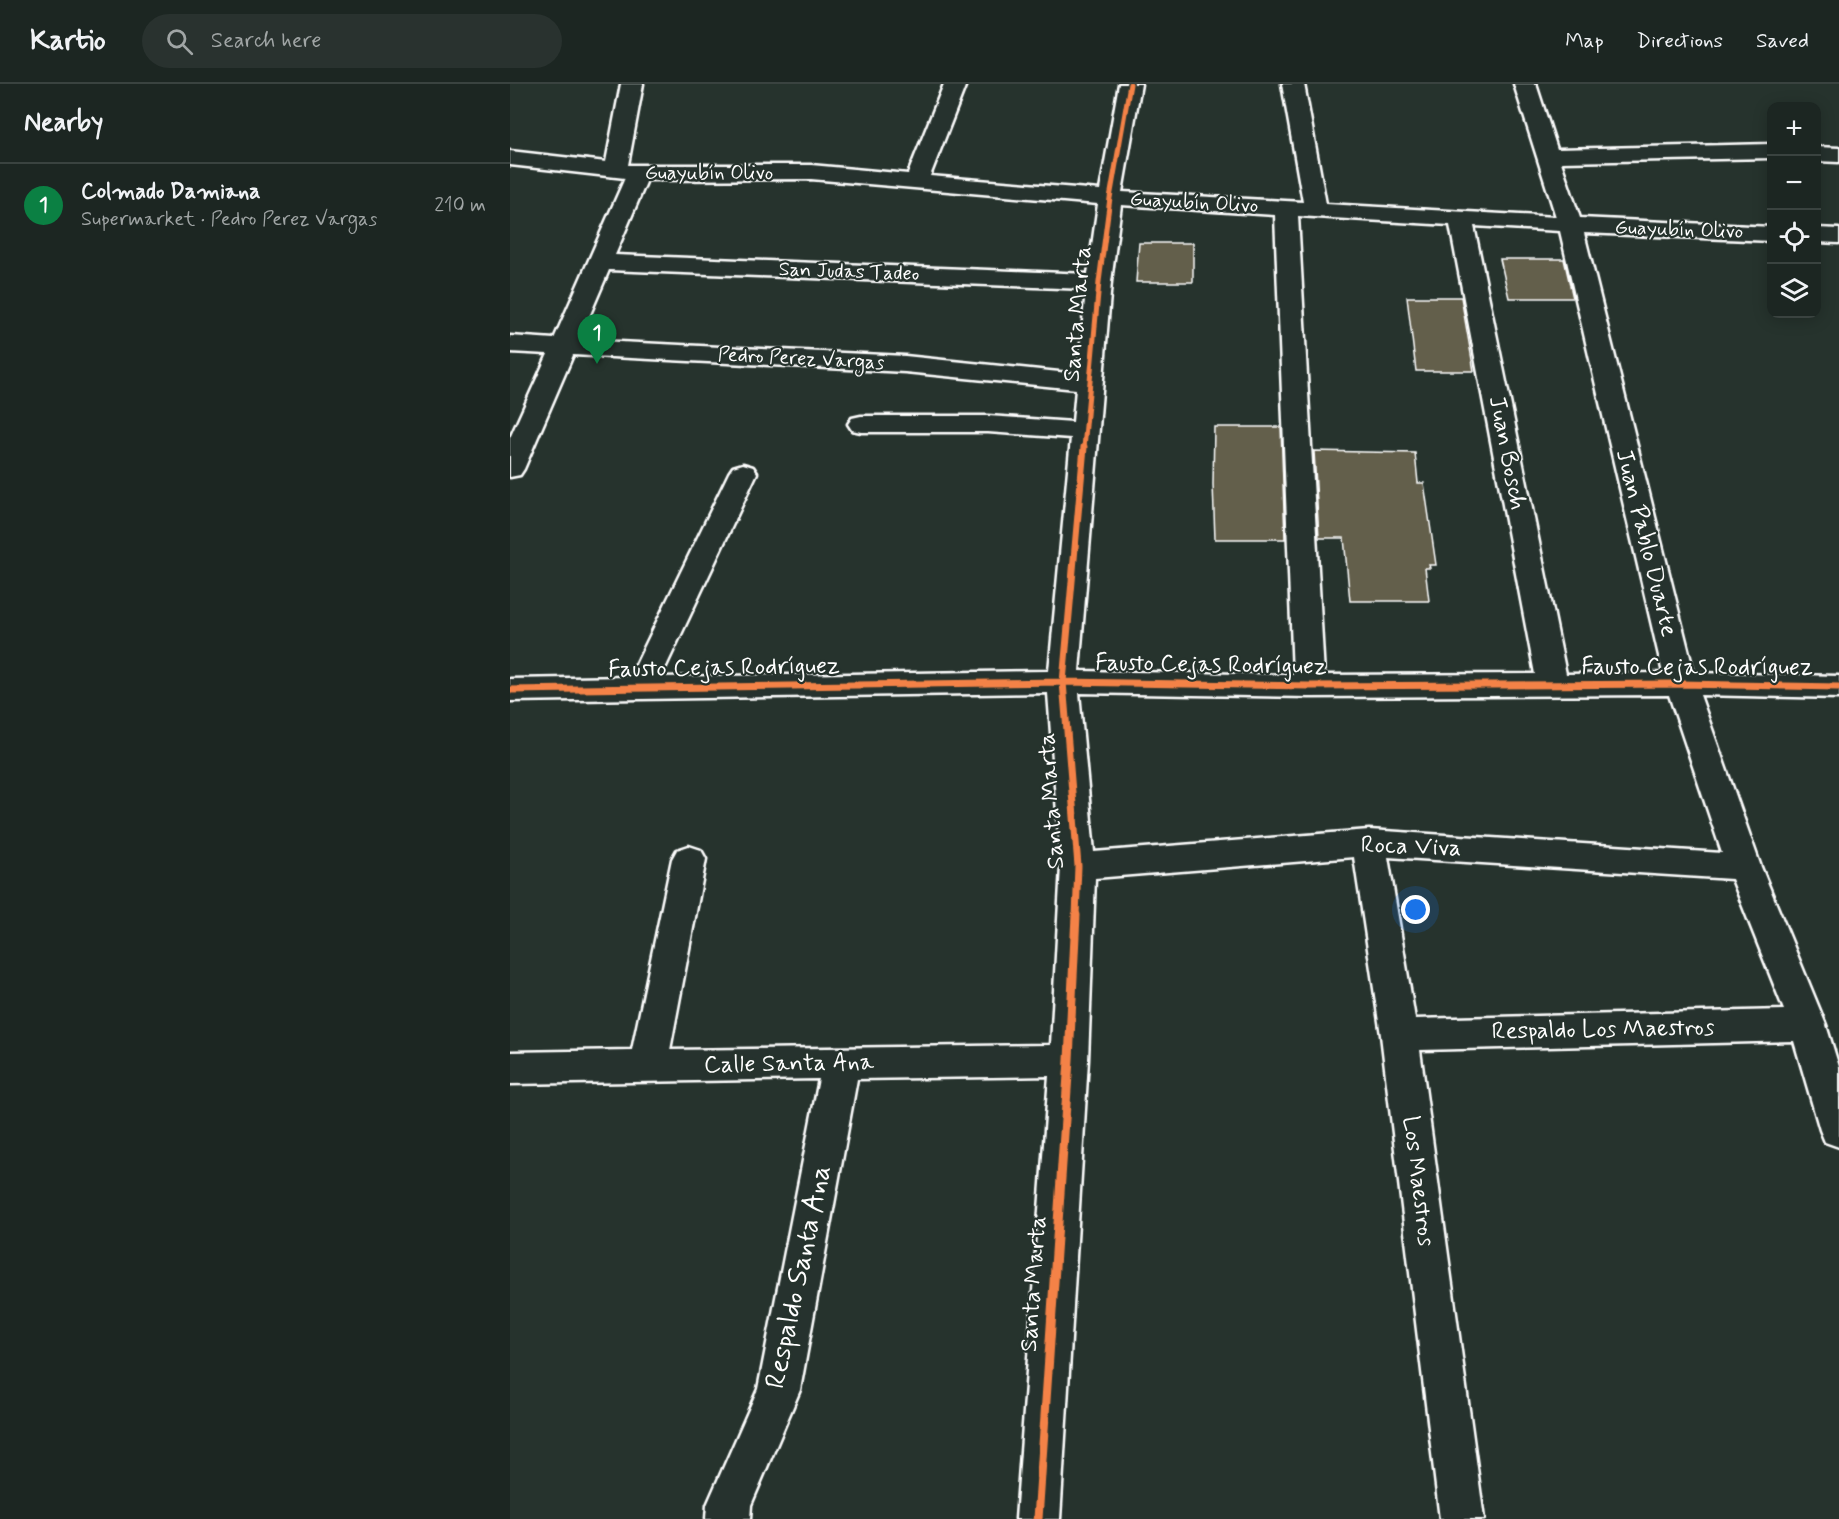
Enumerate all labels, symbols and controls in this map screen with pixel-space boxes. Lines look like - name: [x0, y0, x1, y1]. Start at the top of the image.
- search box: [142, 14, 562, 68]
- text: Kartio: [30, 23, 106, 60]
- icon: search: [163, 25, 196, 58]
- text: Search here: [211, 27, 322, 55]
- text: Map: [1565, 27, 1604, 55]
- text: Directions: [1637, 27, 1723, 55]
- text: Saved: [1756, 27, 1809, 55]
- map controls: [1767, 102, 1821, 318]
- button: +: [1767, 102, 1821, 156]
- text: Nearby: [24, 106, 103, 140]
- button: −: [1767, 156, 1821, 210]
- street label: Guayubín Olivo: [645, 160, 773, 187]
- text: Colmado Damiana: [81, 178, 261, 206]
- street label: Guayubín Olivo: [1129, 186, 1259, 220]
- text: 1: [39, 192, 48, 219]
- text: 210 m: [434, 192, 486, 219]
- text: Supermarket · Pedro Perez Vargas: [81, 206, 377, 233]
- button: locate: [1767, 210, 1821, 264]
- street label: Guayubín Olivo: [1614, 214, 1744, 246]
- street label: Santa Marta: [1057, 245, 1099, 383]
- street label: San Judas Tadeo: [778, 256, 920, 288]
- button: layers: [1767, 264, 1821, 318]
- pin: 1: [578, 314, 616, 364]
- street label: Pedro Perez Vargas: [717, 341, 885, 378]
- street label: Juan Bosch: [1481, 393, 1533, 513]
- street label: Juan Pablo Duarte: [1608, 446, 1684, 640]
- street label: Fausto Cejas Rodríguez: [1095, 647, 1327, 683]
- street label: Fausto Cejas Rodríguez: [608, 650, 840, 686]
- street label: Fausto Cejas Rodríguez: [1581, 652, 1813, 683]
- street label: Santa Marta: [1032, 732, 1072, 870]
- street label: Roca Viva: [1360, 830, 1462, 864]
- your location: [1401, 895, 1430, 924]
- street label: Respaldo Los Maestros: [1491, 1013, 1715, 1047]
- street label: Calle Santa Ana: [704, 1047, 875, 1081]
- street label: Los Maestros: [1395, 1114, 1441, 1248]
- street label: Respaldo Santa Ana: [757, 1162, 841, 1392]
- street label: Santa Marta: [1014, 1215, 1054, 1353]

